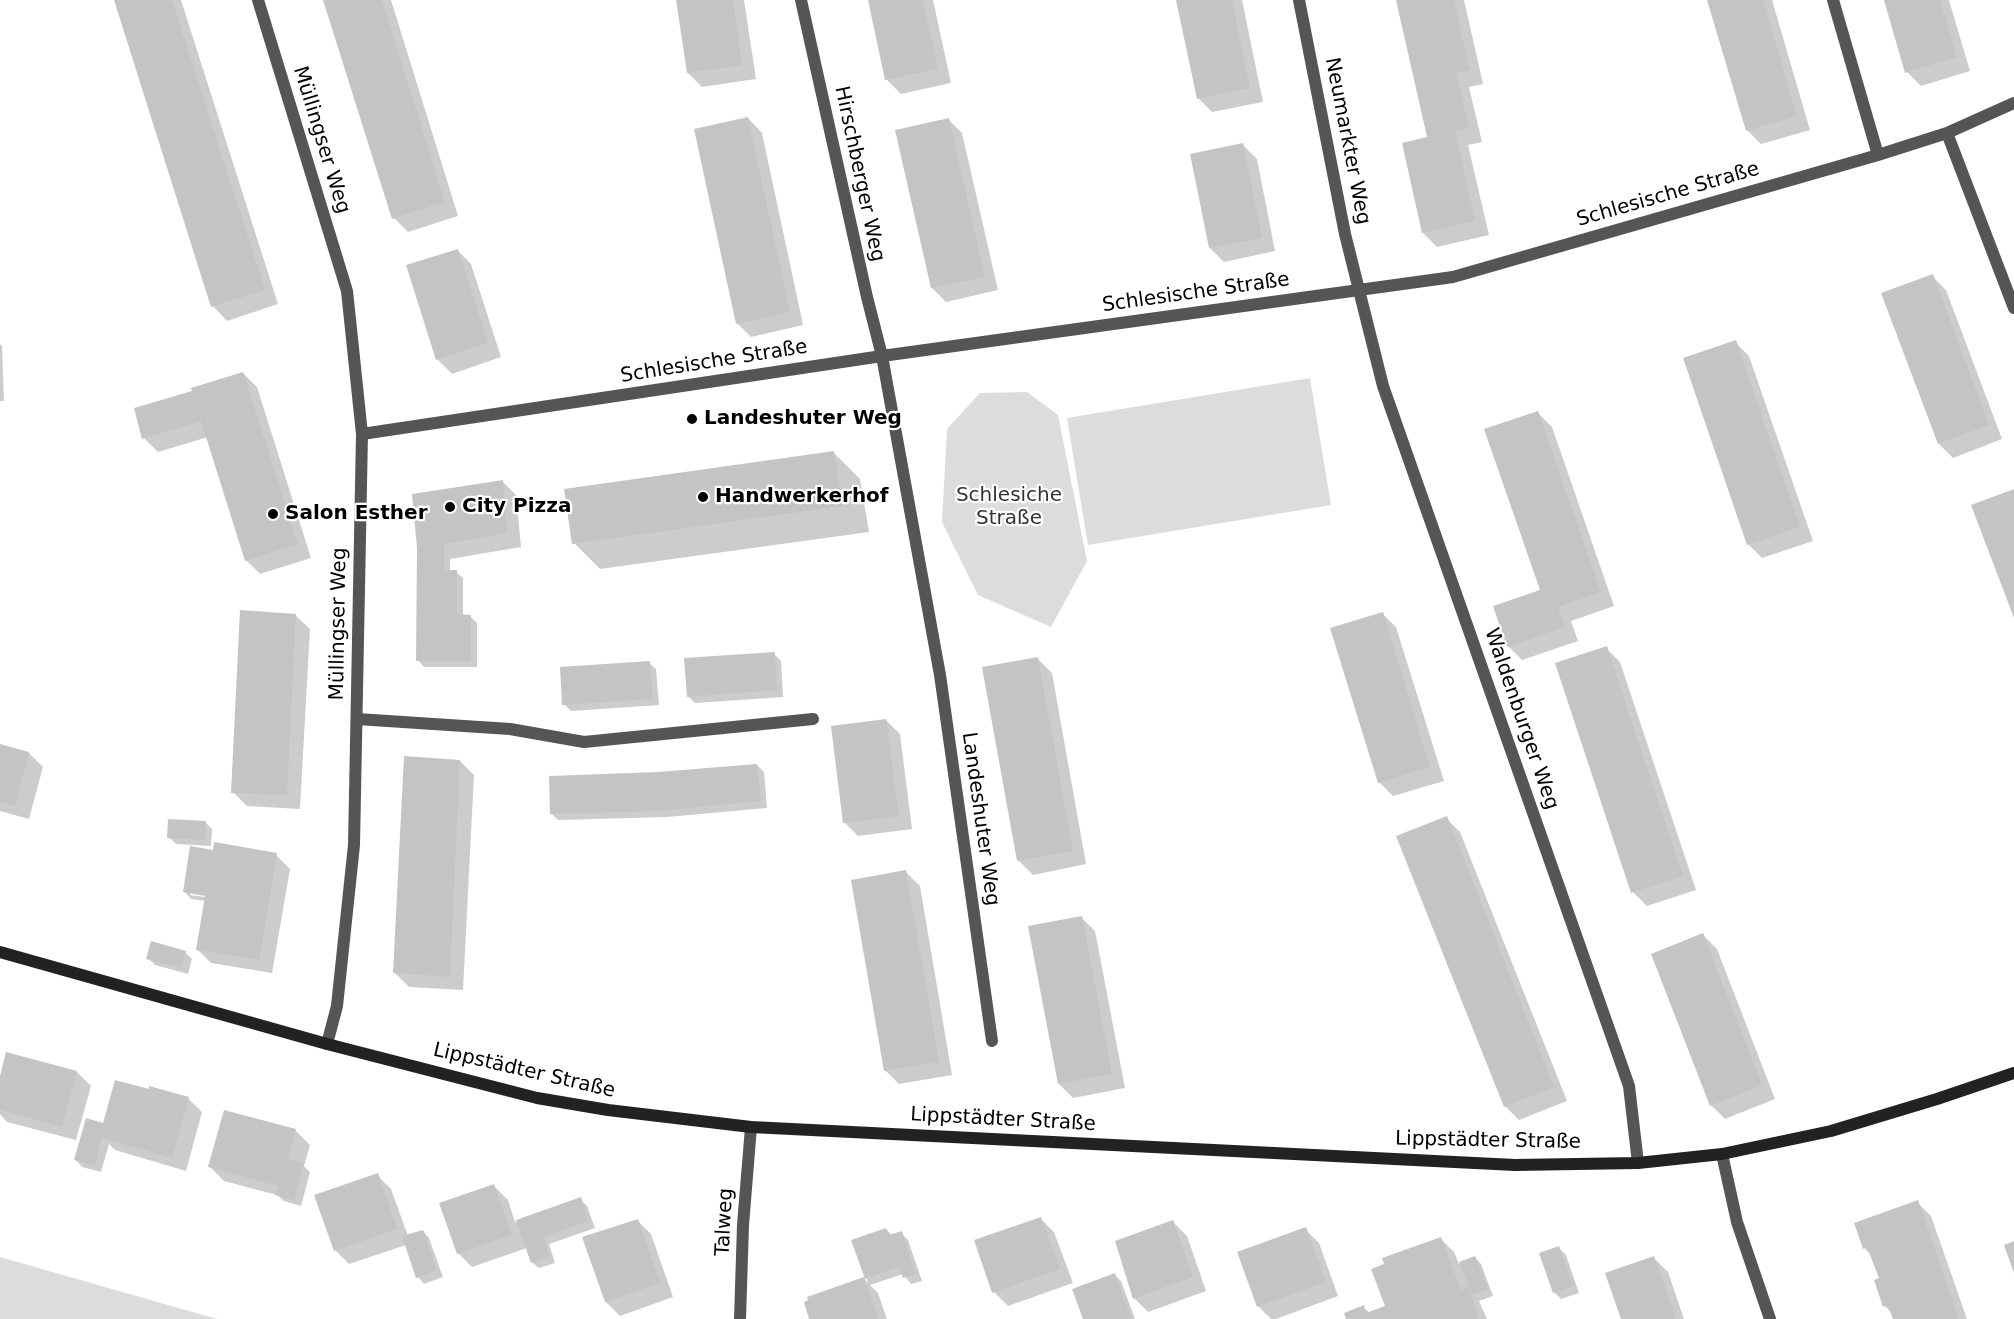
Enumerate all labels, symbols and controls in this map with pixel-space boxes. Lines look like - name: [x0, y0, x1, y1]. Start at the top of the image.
- street label: Neumarkter Weg: [1319, 55, 1375, 227]
- street label: Müllingser Weg: [287, 63, 355, 217]
- street label: Hirschberger Weg: [829, 84, 889, 264]
- street label: Schlesische Straße: [1574, 157, 1762, 233]
- street label: Schlesische Straße: [1101, 268, 1291, 318]
- street label: Schlesische Straße: [619, 335, 809, 389]
- place label: Landeshuter Weg: [704, 407, 902, 431]
- marker: Landeshuter Weg: [685, 412, 699, 426]
- park label: Schlesiche Straße: [956, 484, 1062, 531]
- place label: Handwerkerhof: [715, 485, 889, 509]
- marker: Handwerkerhof: [696, 490, 710, 504]
- place label: City Pizza: [462, 495, 571, 519]
- marker: City Pizza: [443, 500, 457, 514]
- place label: Salon Esther: [285, 502, 427, 526]
- marker: Salon Esther: [266, 507, 280, 521]
- street label: Müllingser Weg: [326, 547, 352, 701]
- street label: Waldenburger Weg: [1479, 625, 1563, 813]
- street label: Landeshuter Weg: [956, 731, 1004, 907]
- street label: Lippstädter Straße: [431, 1038, 617, 1104]
- street label: Lippstädter Straße: [910, 1103, 1096, 1137]
- street label: Lippstädter Straße: [1395, 1127, 1581, 1155]
- street label: Talweg: [711, 1187, 739, 1257]

